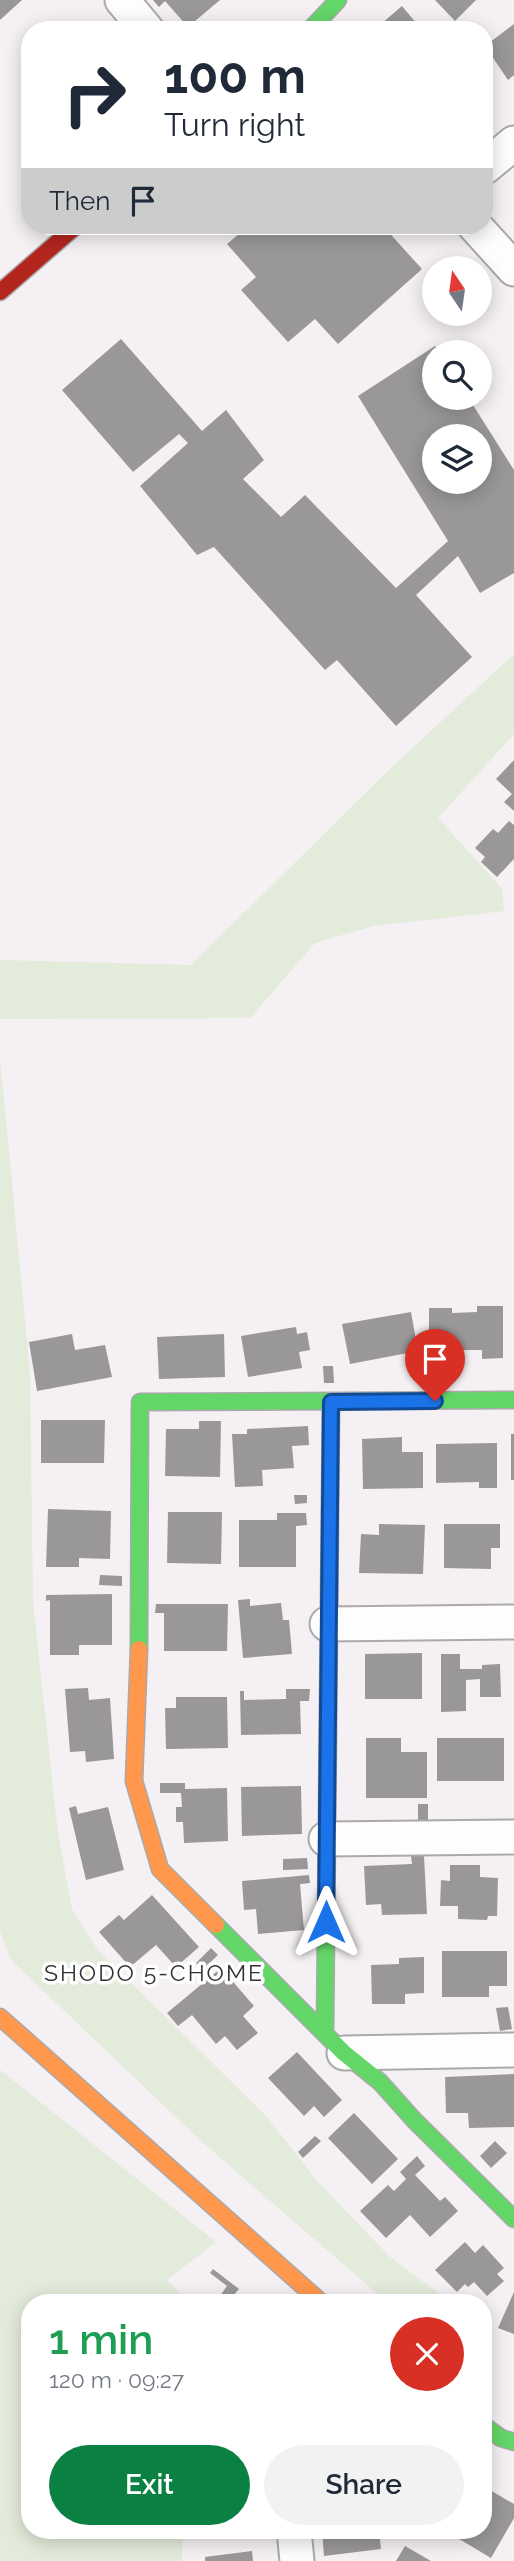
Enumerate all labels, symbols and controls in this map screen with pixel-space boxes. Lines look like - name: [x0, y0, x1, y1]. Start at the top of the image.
- text: 100 m: [164, 47, 306, 104]
- icon: right: [49, 49, 140, 140]
- text: Turn right: [164, 106, 305, 143]
- icon: arrive: [124, 182, 162, 220]
- text: Then: [49, 186, 110, 216]
- north arrow: [422, 256, 492, 326]
- map controls: [422, 256, 492, 494]
- button: search: [422, 340, 492, 410]
- button: layers: [422, 424, 492, 494]
- pin: [405, 1329, 465, 1401]
- icon: arrive: [416, 1340, 454, 1378]
- position arrow: [289, 1885, 363, 1959]
- district label: SHODO 5-CHOME: [44, 1959, 264, 1986]
- text: 1 min: [49, 2315, 153, 2364]
- button: close: [390, 2317, 464, 2391]
- text: 120 m · 09:27: [49, 2366, 184, 2393]
- button: Exit: [49, 2445, 250, 2525]
- button: Share: [264, 2445, 464, 2525]

